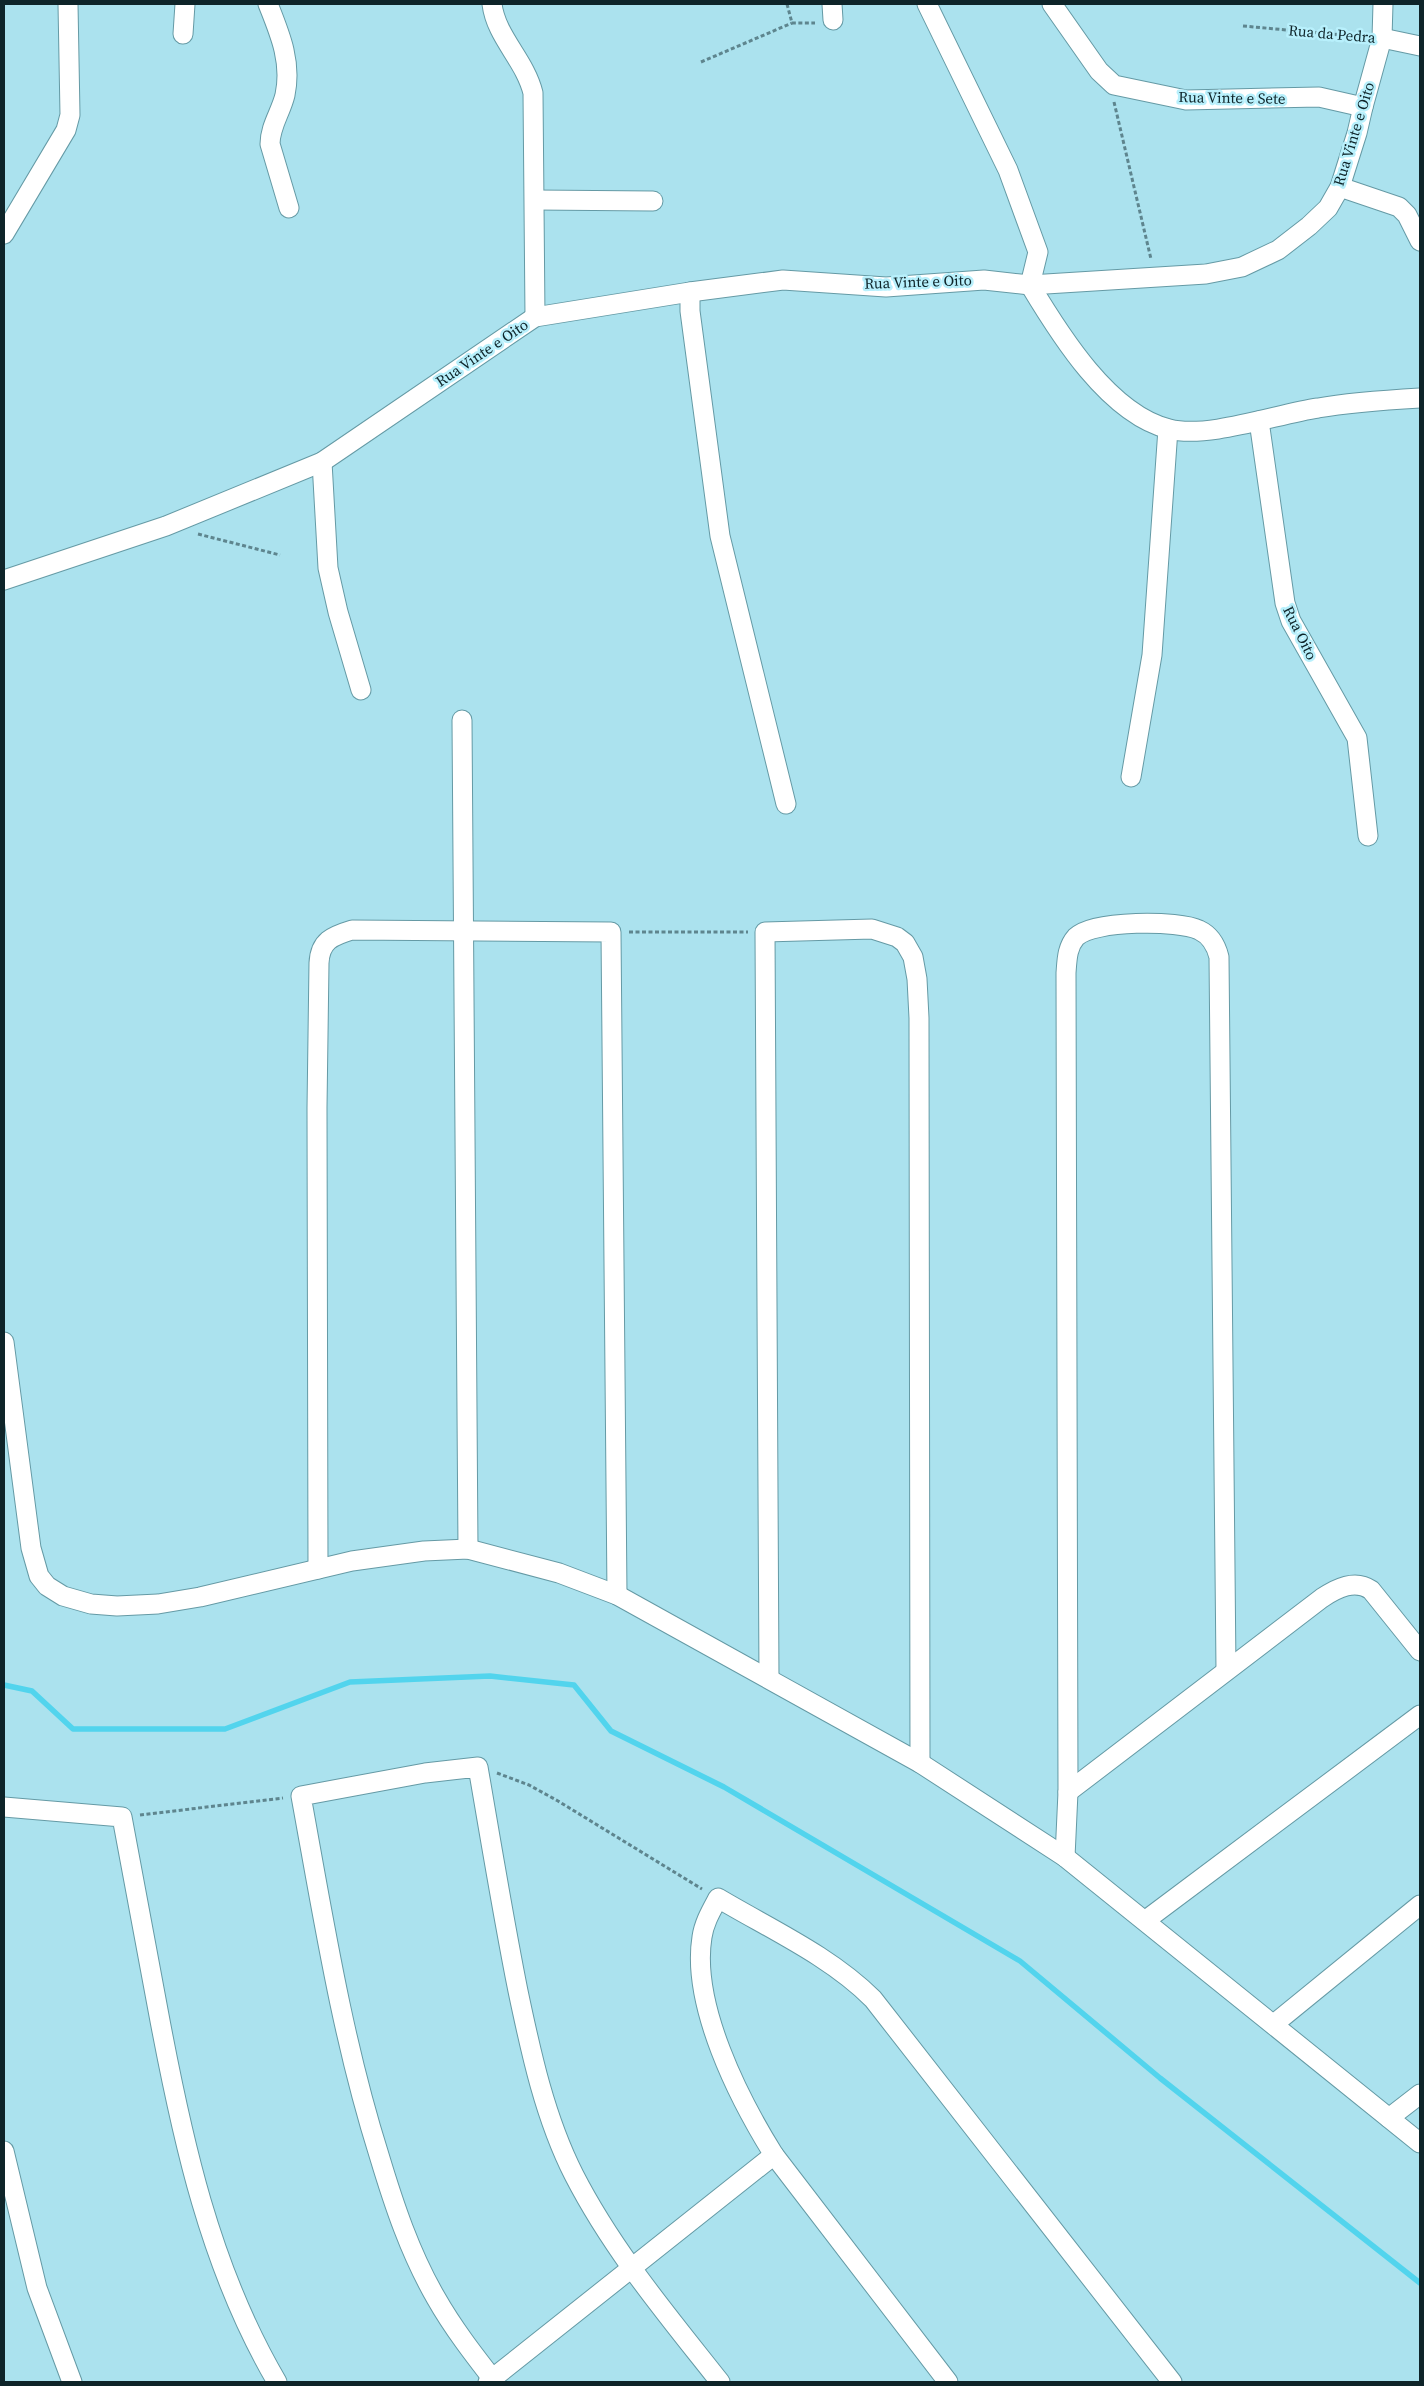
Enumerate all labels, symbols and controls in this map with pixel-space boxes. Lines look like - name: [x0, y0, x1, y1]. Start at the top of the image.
- street label: Rua da Pedra: [1288, 19, 1377, 48]
- street label: Rua Vinte e Oito: [1328, 79, 1379, 188]
- street label: Rua Vinte e Sete: [1178, 86, 1286, 109]
- street label: Rua Vinte e Oito: [864, 269, 972, 294]
- street label: Rua Vinte e Oito: [431, 314, 532, 391]
- street label: Rua Oito: [1278, 602, 1323, 663]

